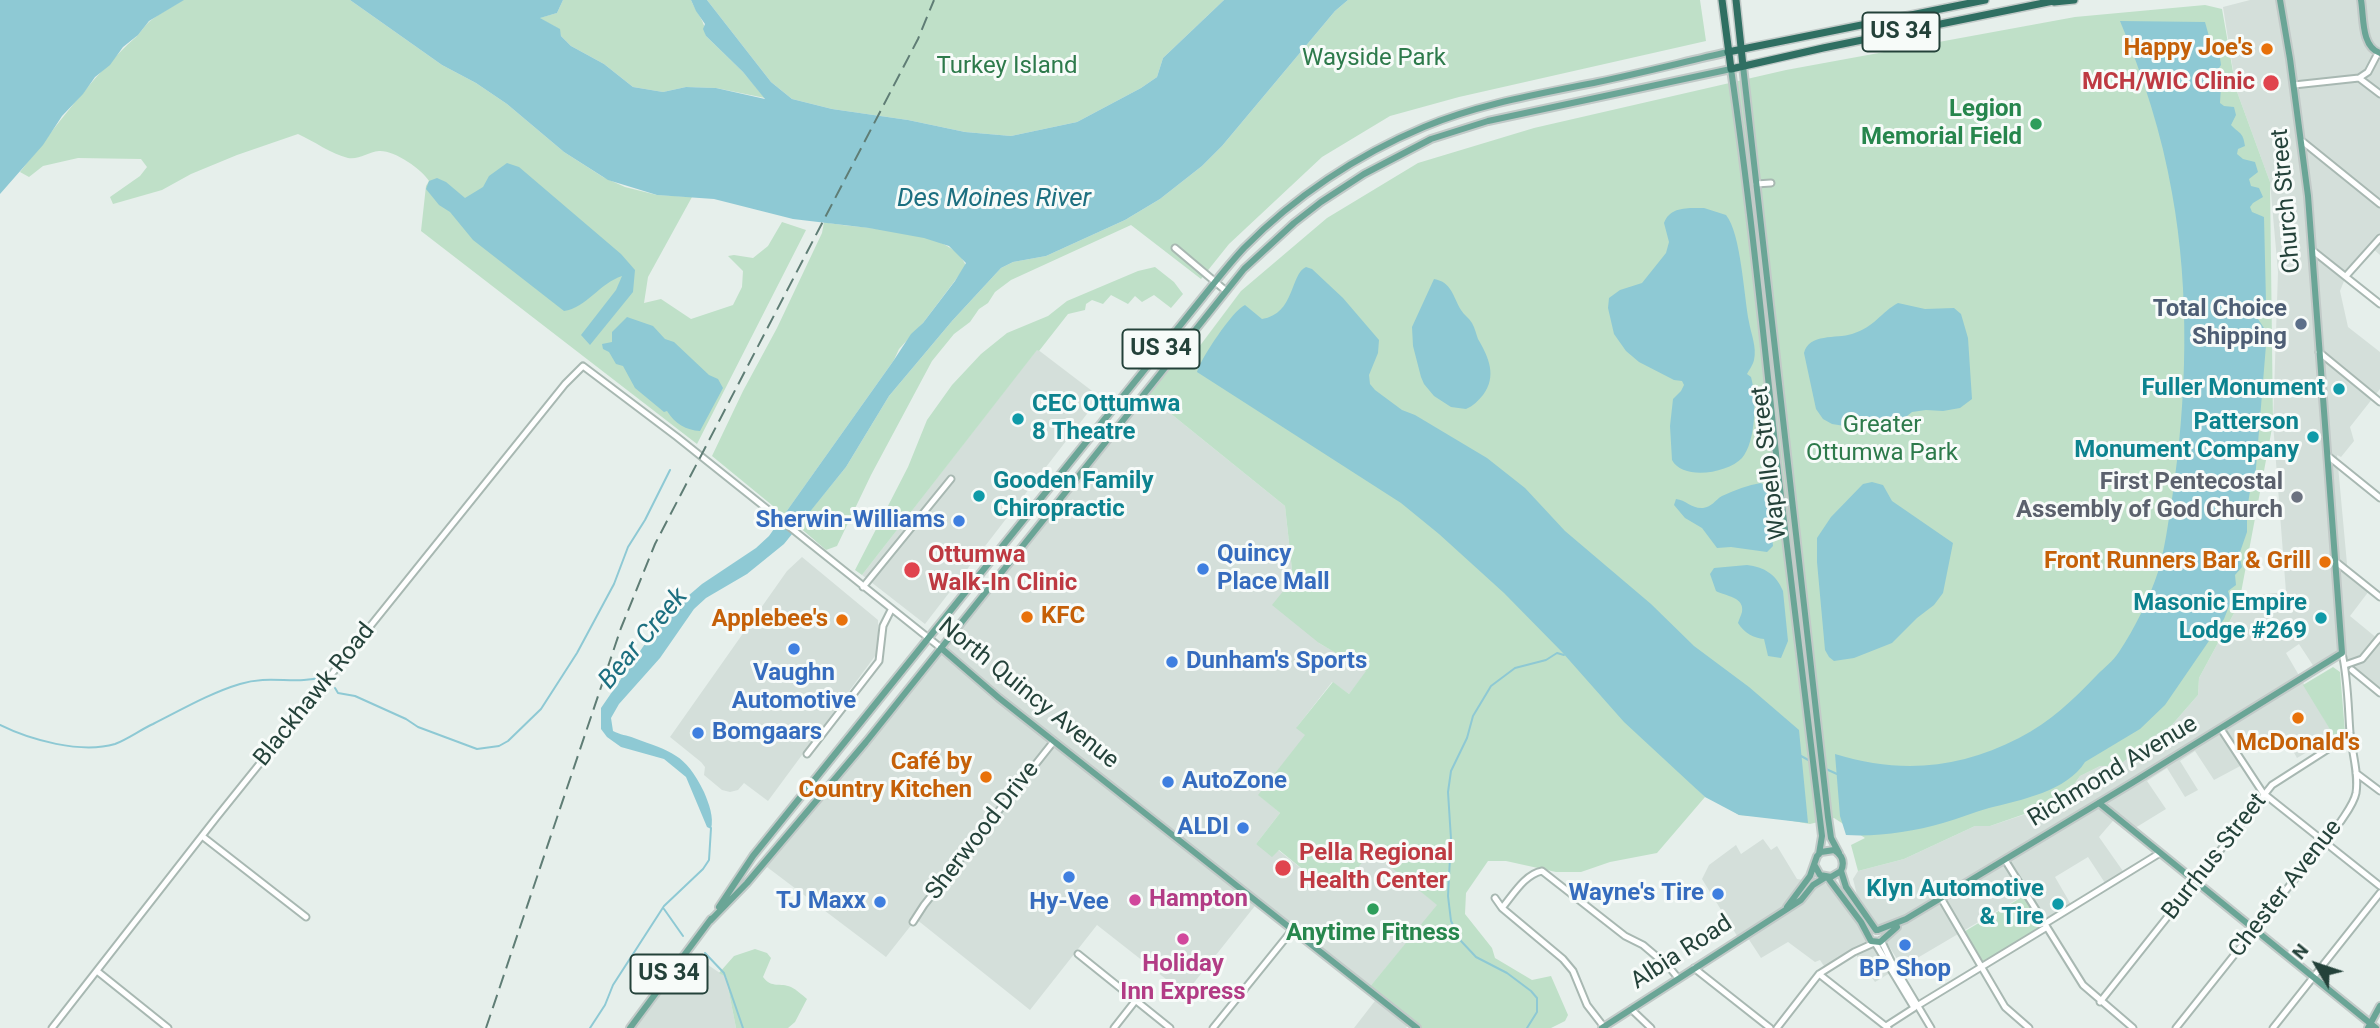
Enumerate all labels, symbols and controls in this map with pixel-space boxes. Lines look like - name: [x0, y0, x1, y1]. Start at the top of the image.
- road number: US 34: [1862, 12, 1940, 52]
- place label: Happy Joe's: [2123, 35, 2253, 63]
- marker: Happy Joe's: [2259, 41, 2275, 57]
- park label: Wayside Park: [1302, 45, 1446, 73]
- park label: Turkey Island: [937, 53, 1077, 81]
- place label: MCH/WIC Clinic: [2082, 69, 2255, 97]
- marker: MCH/WIC Clinic: [2261, 73, 2281, 93]
- place label: Legion Memorial Field: [1861, 96, 2022, 152]
- marker: Legion Memorial Field: [2028, 116, 2044, 132]
- street label: Church Street: [2266, 128, 2308, 274]
- water label: Des Moines River: [897, 183, 1091, 215]
- place label: Total Choice Shipping: [2153, 296, 2287, 352]
- marker: Total Choice Shipping: [2293, 316, 2309, 332]
- road number: US 34: [1122, 330, 1200, 368]
- place label: Fuller Monument: [2141, 375, 2325, 403]
- marker: Fuller Monument: [2331, 381, 2347, 397]
- street label: Wapello Street: [1746, 384, 1794, 542]
- place label: CEC Ottumwa 8 Theatre: [1032, 391, 1180, 447]
- place label: Patterson Monument Company: [2074, 409, 2299, 465]
- marker: CEC Ottumwa 8 Theatre: [1010, 411, 1026, 427]
- park label: Greater Ottumwa Park: [1806, 412, 1958, 468]
- marker: Patterson Monument Company: [2305, 429, 2321, 445]
- place label: Gooden Family Chiropractic: [993, 468, 1154, 524]
- place label: First Pentecostal Assembly of God Church: [2016, 469, 2283, 525]
- marker: Gooden Family Chiropractic: [971, 488, 987, 504]
- marker: First Pentecostal Assembly of God Church: [2289, 489, 2305, 505]
- place label: Sherwin-Williams: [756, 507, 945, 535]
- marker: Sherwin-Williams: [951, 513, 967, 529]
- place label: Quincy Place Mall: [1217, 541, 1330, 597]
- place label: Ottumwa Walk-In Clinic: [928, 542, 1077, 598]
- place label: Front Runners Bar & Grill: [2044, 548, 2311, 576]
- marker: Front Runners Bar & Grill: [2317, 554, 2333, 570]
- marker: Ottumwa Walk-In Clinic: [902, 560, 922, 580]
- marker: Quincy Place Mall: [1195, 561, 1211, 577]
- water label: Bear Creek: [593, 582, 695, 696]
- place label: Masonic Empire Lodge #269: [2133, 590, 2307, 646]
- place label: KFC: [1041, 603, 1085, 631]
- place label: Applebee's: [712, 606, 828, 634]
- marker: KFC: [1019, 609, 1035, 625]
- marker: Masonic Empire Lodge #269: [2313, 610, 2329, 626]
- marker: Applebee's: [834, 612, 850, 628]
- street label: North Quincy Avenue: [932, 612, 1124, 776]
- street label: Blackhawk Road: [248, 618, 382, 772]
- marker: Vaughn Automotive: [786, 641, 802, 657]
- place label: Dunham's Sports: [1186, 648, 1367, 676]
- marker: Dunham's Sports: [1164, 654, 1180, 670]
- place label: Vaughn Automotive: [732, 660, 856, 716]
- street label: Richmond Avenue: [2023, 710, 2203, 834]
- marker: McDonald's: [2290, 710, 2306, 726]
- place label: Bomgaars: [712, 719, 822, 747]
- marker: Bomgaars: [690, 725, 706, 741]
- place label: McDonald's: [2236, 730, 2360, 758]
- place label: Café by Country Kitchen: [799, 749, 972, 805]
- street label: Sherwood Drive: [920, 756, 1046, 906]
- place label: AutoZone: [1182, 768, 1287, 796]
- marker: Café by Country Kitchen: [978, 769, 994, 785]
- marker: AutoZone: [1160, 774, 1176, 790]
- street label: Burrhus Street: [2157, 788, 2273, 926]
- place label: ALDI: [1177, 814, 1229, 842]
- street label: Chester Avenue: [2223, 814, 2349, 964]
- marker: ALDI: [1235, 820, 1251, 836]
- place label: Pella Regional Health Center: [1299, 840, 1453, 896]
- marker: Pella Regional Health Center: [1273, 858, 1293, 878]
- marker: Hy-Vee: [1061, 869, 1077, 885]
- place label: Klyn Automotive & Tire: [1866, 876, 2044, 932]
- place label: Wayne's Tire: [1569, 880, 1704, 908]
- place label: Hampton: [1149, 886, 1248, 914]
- marker: Wayne's Tire: [1710, 886, 1726, 902]
- place label: TJ Maxx: [776, 888, 866, 916]
- place label: Hy-Vee: [1029, 889, 1109, 917]
- marker: Hampton: [1127, 892, 1143, 908]
- marker: TJ Maxx: [872, 894, 888, 910]
- marker: Klyn Automotive & Tire: [2050, 896, 2066, 912]
- marker: Anytime Fitness: [1365, 901, 1381, 917]
- street label: Albia Road: [1626, 910, 1738, 996]
- place label: Anytime Fitness: [1286, 920, 1460, 948]
- north arrow: [2282, 930, 2352, 1000]
- marker: Holiday Inn Express: [1175, 931, 1191, 947]
- marker: BP Shop: [1897, 937, 1913, 953]
- text: N: [2287, 939, 2313, 964]
- place label: Holiday Inn Express: [1120, 951, 1246, 1007]
- road number: US 34: [630, 954, 708, 993]
- place label: BP Shop: [1859, 956, 1951, 984]

